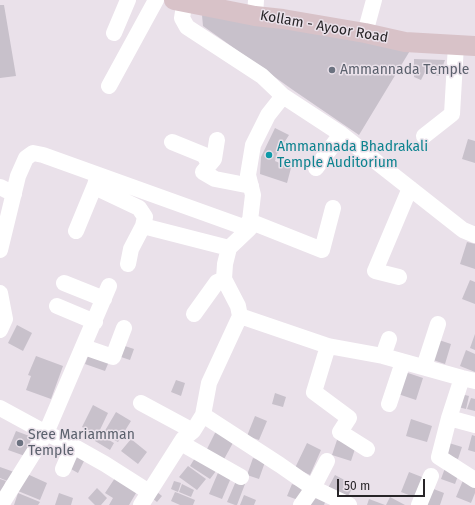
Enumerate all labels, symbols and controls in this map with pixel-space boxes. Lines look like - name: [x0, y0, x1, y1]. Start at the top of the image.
- street label: Kollam - Ayoor Road: [259, 7, 389, 47]
- place label: Ammannada Temple: [340, 62, 469, 78]
- marker: Ammannada Temple: [327, 65, 337, 75]
- place label: Ammannada Bhadrakali Temple Auditorium: [277, 139, 428, 172]
- marker: Ammannada Bhadrakali Temple Auditorium: [264, 150, 274, 160]
- place label: Sree Mariamman Temple: [28, 427, 135, 460]
- marker: Sree Mariamman Temple: [15, 438, 25, 448]
- scale bar: [339, 471, 427, 497]
- text: 50 m: [344, 479, 370, 493]

